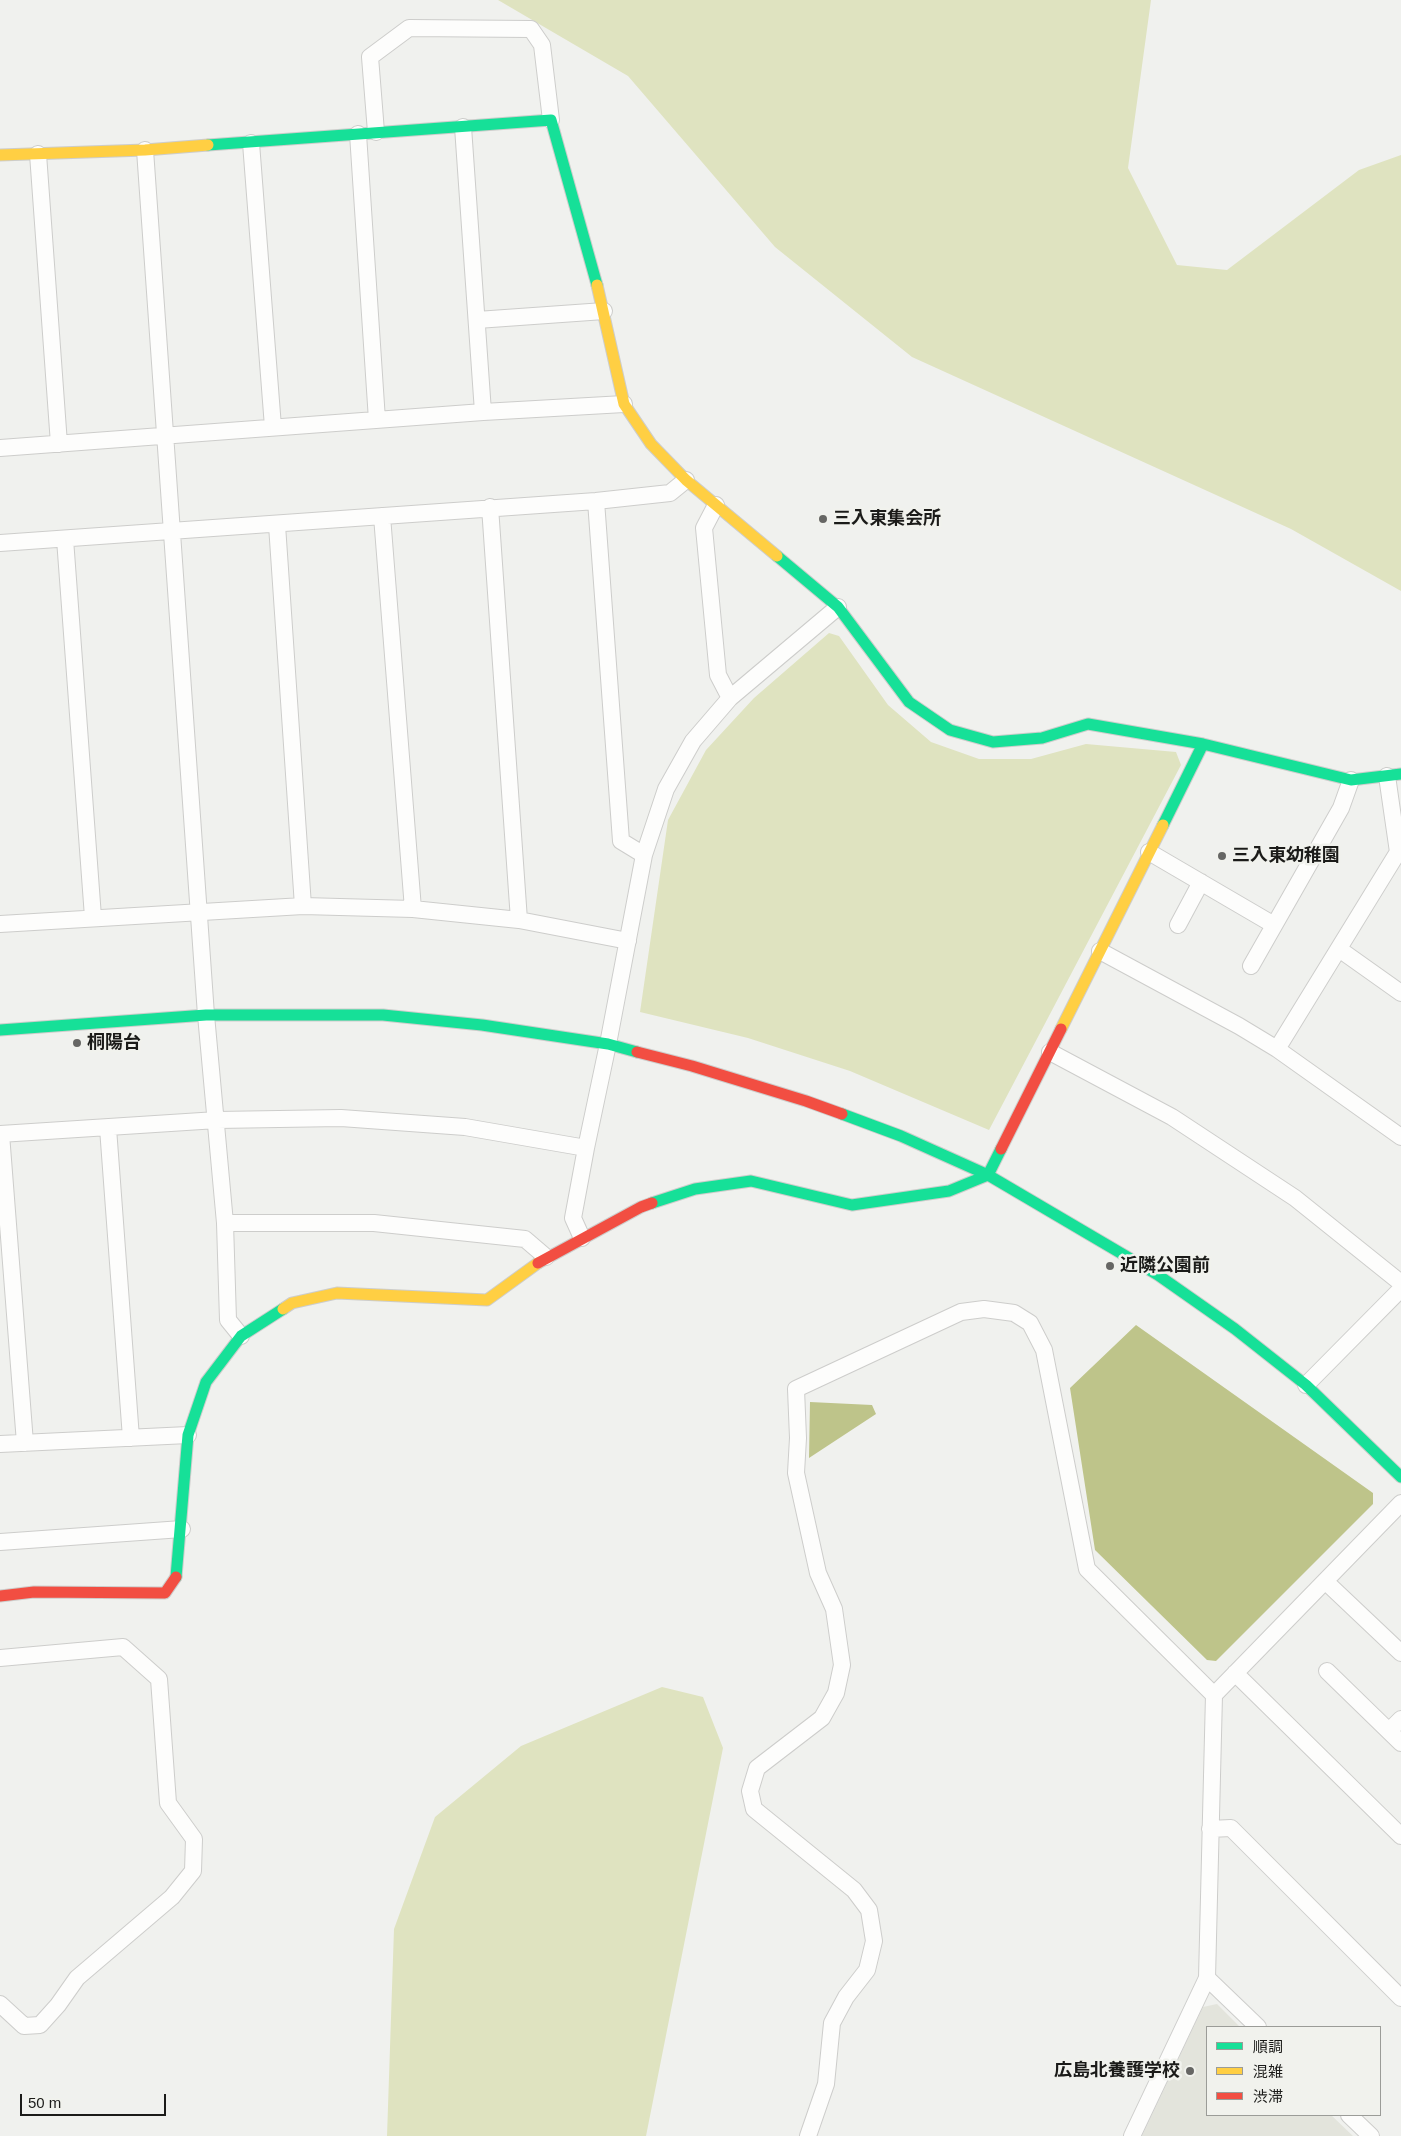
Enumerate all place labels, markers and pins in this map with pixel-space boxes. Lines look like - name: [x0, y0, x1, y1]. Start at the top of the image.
- place label: 三入東集会所: [833, 508, 941, 530]
- marker: 三入東集会所: [817, 513, 829, 525]
- place label: 三入東幼稚園: [1232, 845, 1340, 867]
- marker: 三入東幼稚園: [1216, 850, 1228, 862]
- place label: 桐陽台: [87, 1032, 141, 1054]
- marker: 桐陽台: [71, 1037, 83, 1049]
- place label: 近隣公園前: [1120, 1255, 1210, 1277]
- marker: 近隣公園前: [1104, 1260, 1116, 1272]
- place label: 広島北養護学校: [1054, 2060, 1180, 2082]
- marker: 広島北養護学校: [1184, 2065, 1196, 2077]

